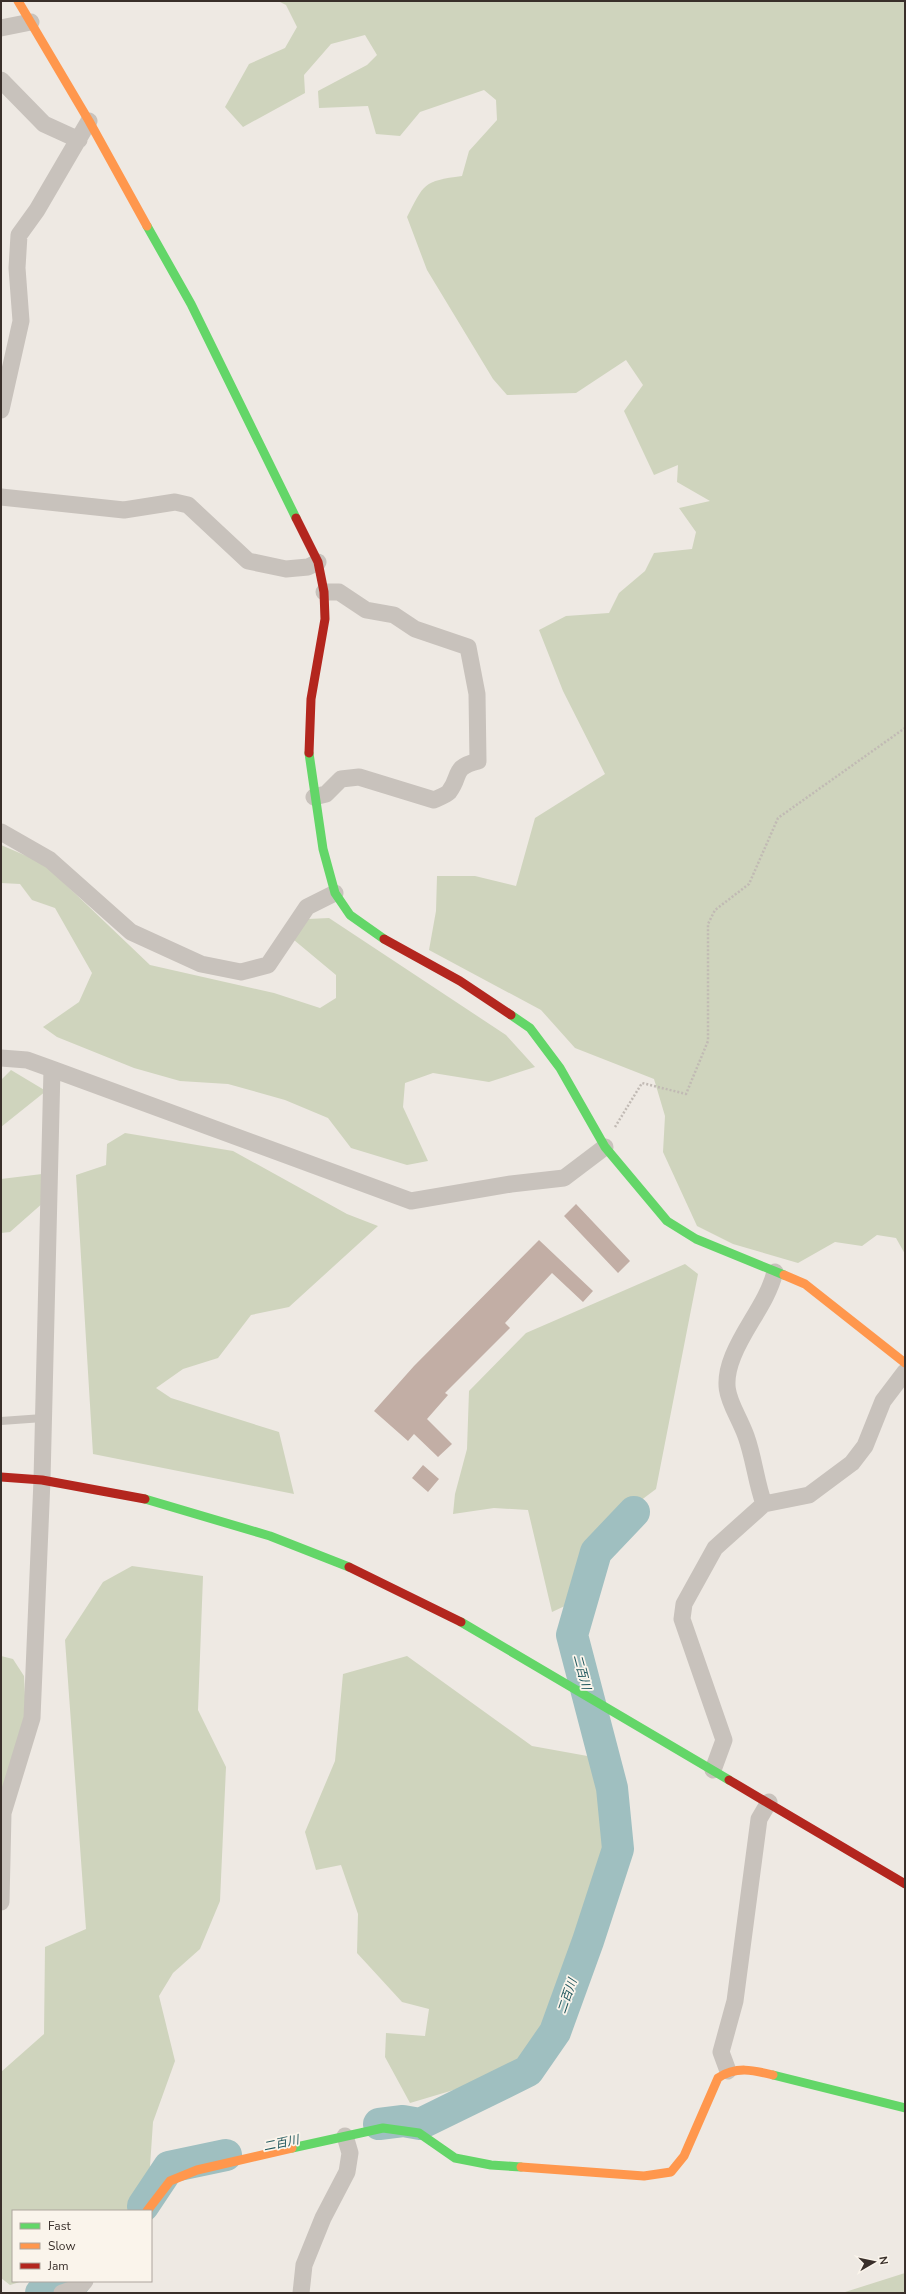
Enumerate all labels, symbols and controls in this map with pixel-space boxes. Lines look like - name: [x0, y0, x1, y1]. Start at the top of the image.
- water label: 二百川: [570, 1653, 595, 1693]
- water label: 二百川: [554, 1974, 581, 2016]
- water label: 二百川: [262, 2131, 302, 2155]
- legend: [12, 2210, 152, 2282]
- text: Fast: [48, 2218, 71, 2234]
- text: Slow: [48, 2238, 76, 2254]
- north arrow: [854, 2242, 894, 2282]
- text: N: [875, 2255, 891, 2266]
- text: Jam: [47, 2258, 69, 2274]

